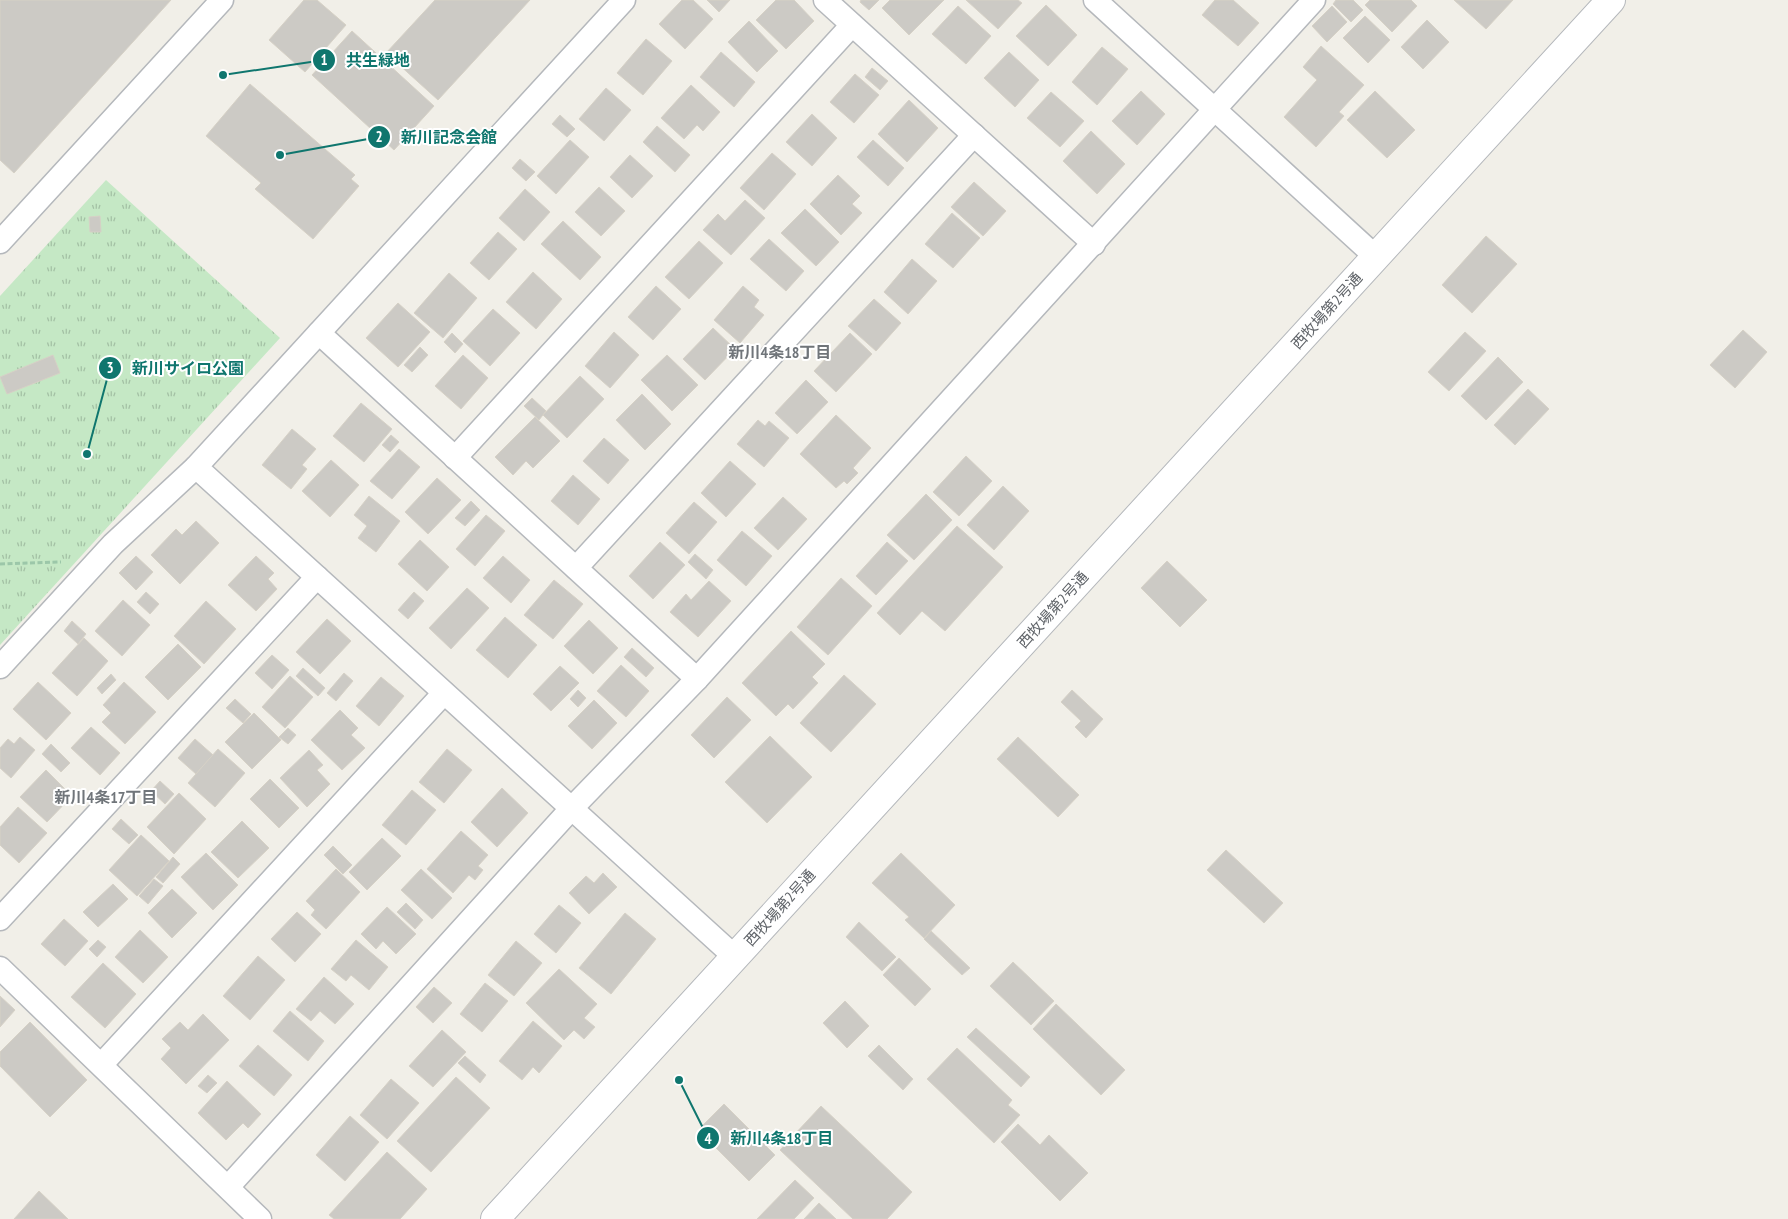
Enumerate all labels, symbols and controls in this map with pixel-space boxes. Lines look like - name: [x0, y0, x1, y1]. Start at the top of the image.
- callout: 共生緑地: [311, 44, 420, 75]
- text: 1: [320, 50, 328, 69]
- text: 共生緑地: [346, 50, 410, 70]
- callout: 新川記念会館: [366, 122, 507, 153]
- text: 2: [375, 127, 383, 146]
- text: 新川記念会館: [401, 127, 497, 147]
- street label: 西牧場第2号通: [1287, 268, 1366, 353]
- district label: 新川4条18丁目: [729, 342, 831, 362]
- callout: 新川サイロ公園: [97, 353, 254, 384]
- text: 3: [106, 358, 114, 377]
- text: 新川サイロ公園: [132, 358, 244, 378]
- street label: 西牧場第2号通: [1013, 567, 1092, 652]
- district label: 新川4条17丁目: [55, 787, 157, 807]
- street label: 西牧場第2号通: [740, 865, 819, 950]
- callout: 新川4条18丁目: [695, 1123, 843, 1154]
- text: 新川4条18丁目: [731, 1128, 833, 1148]
- text: 4: [704, 1129, 712, 1148]

